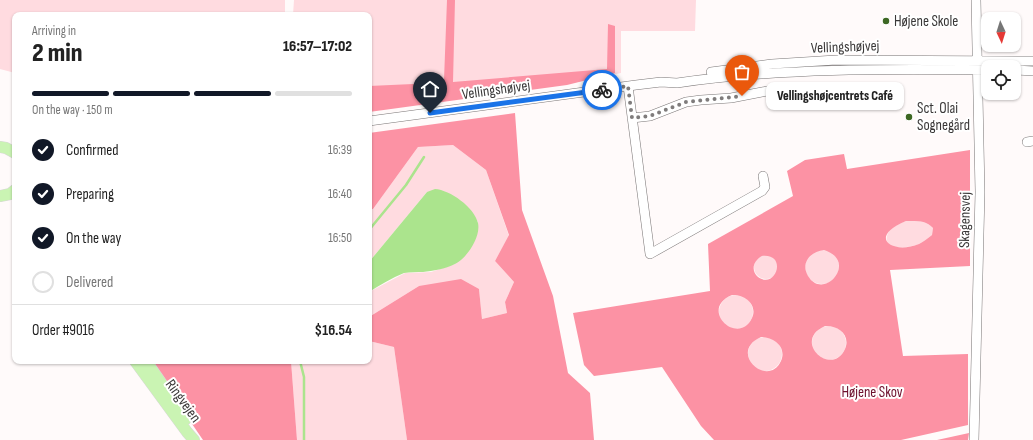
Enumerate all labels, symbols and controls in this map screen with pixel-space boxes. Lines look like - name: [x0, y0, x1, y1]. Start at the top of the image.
- place label: Højene Skole: [894, 12, 958, 31]
- north arrow: [981, 12, 1021, 52]
- map controls: [981, 12, 1021, 100]
- marker: Højene Skole: [881, 16, 891, 26]
- text: Arriving in: [32, 23, 76, 39]
- street label: Vellingshøjvej: [810, 36, 880, 58]
- text: 16:57–17:02: [283, 37, 352, 56]
- text: 2 min: [32, 38, 82, 69]
- pin: [725, 55, 759, 96]
- button: locate: [981, 60, 1021, 100]
- icon: bag: [731, 61, 753, 83]
- courier: [582, 70, 622, 110]
- pin: [413, 72, 447, 113]
- street label: Vellingshøjvej: [461, 76, 532, 104]
- icon: home: [419, 78, 441, 100]
- icon: bike: [591, 79, 613, 101]
- callout: Vellingshøjcentrets Café: [766, 82, 904, 110]
- text: Vellingshøjcentrets Café: [777, 88, 893, 104]
- place label: Sct. Olai Sognegård: [917, 99, 970, 135]
- text: On the way · 150 m: [32, 102, 113, 118]
- marker: Sct. Olai Sognegård: [904, 112, 914, 122]
- icon: check: [32, 139, 54, 161]
- text: Confirmed: [66, 141, 119, 160]
- text: 16:39: [328, 142, 352, 158]
- icon: check: [32, 183, 54, 205]
- text: Preparing: [66, 185, 114, 204]
- text: 16:40: [328, 186, 352, 202]
- street label: Skagensvej: [955, 192, 975, 248]
- icon: check: [32, 227, 54, 249]
- text: On the way: [66, 229, 121, 248]
- text: 16:50: [328, 230, 352, 246]
- text: Delivered: [66, 273, 113, 292]
- text: Order #9016: [32, 321, 94, 340]
- text: $16.54: [315, 321, 352, 340]
- street label: Ringvejen: [161, 376, 205, 426]
- park label: Højene Skov: [841, 383, 903, 402]

